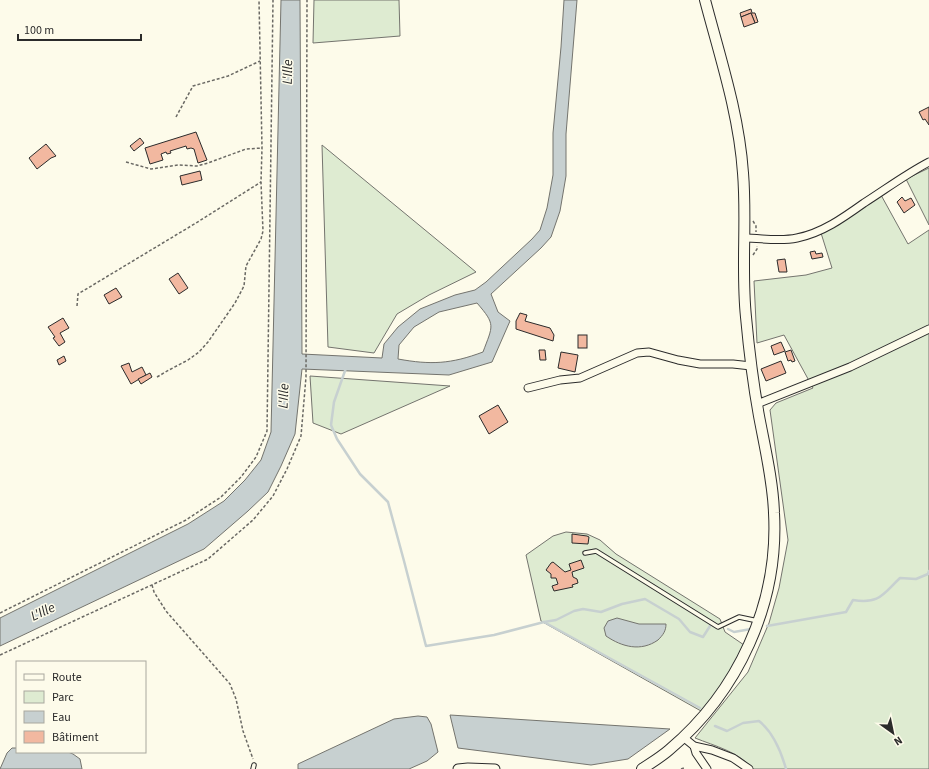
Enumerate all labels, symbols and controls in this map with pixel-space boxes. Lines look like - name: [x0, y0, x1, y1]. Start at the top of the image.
- scale bar: [18, 16, 141, 42]
- text: 100 m: [24, 22, 54, 39]
- water label: L'Ille: [278, 59, 298, 85]
- water label: L'Ille: [274, 383, 294, 409]
- water label: L'Ille: [27, 598, 59, 626]
- legend: [16, 661, 146, 753]
- text: Route: [52, 669, 82, 686]
- text: Parc: [52, 689, 74, 706]
- text: Eau: [52, 709, 71, 726]
- north arrow: [873, 713, 913, 753]
- text: Bâtiment: [52, 729, 98, 746]
- text: N: [891, 733, 905, 749]

